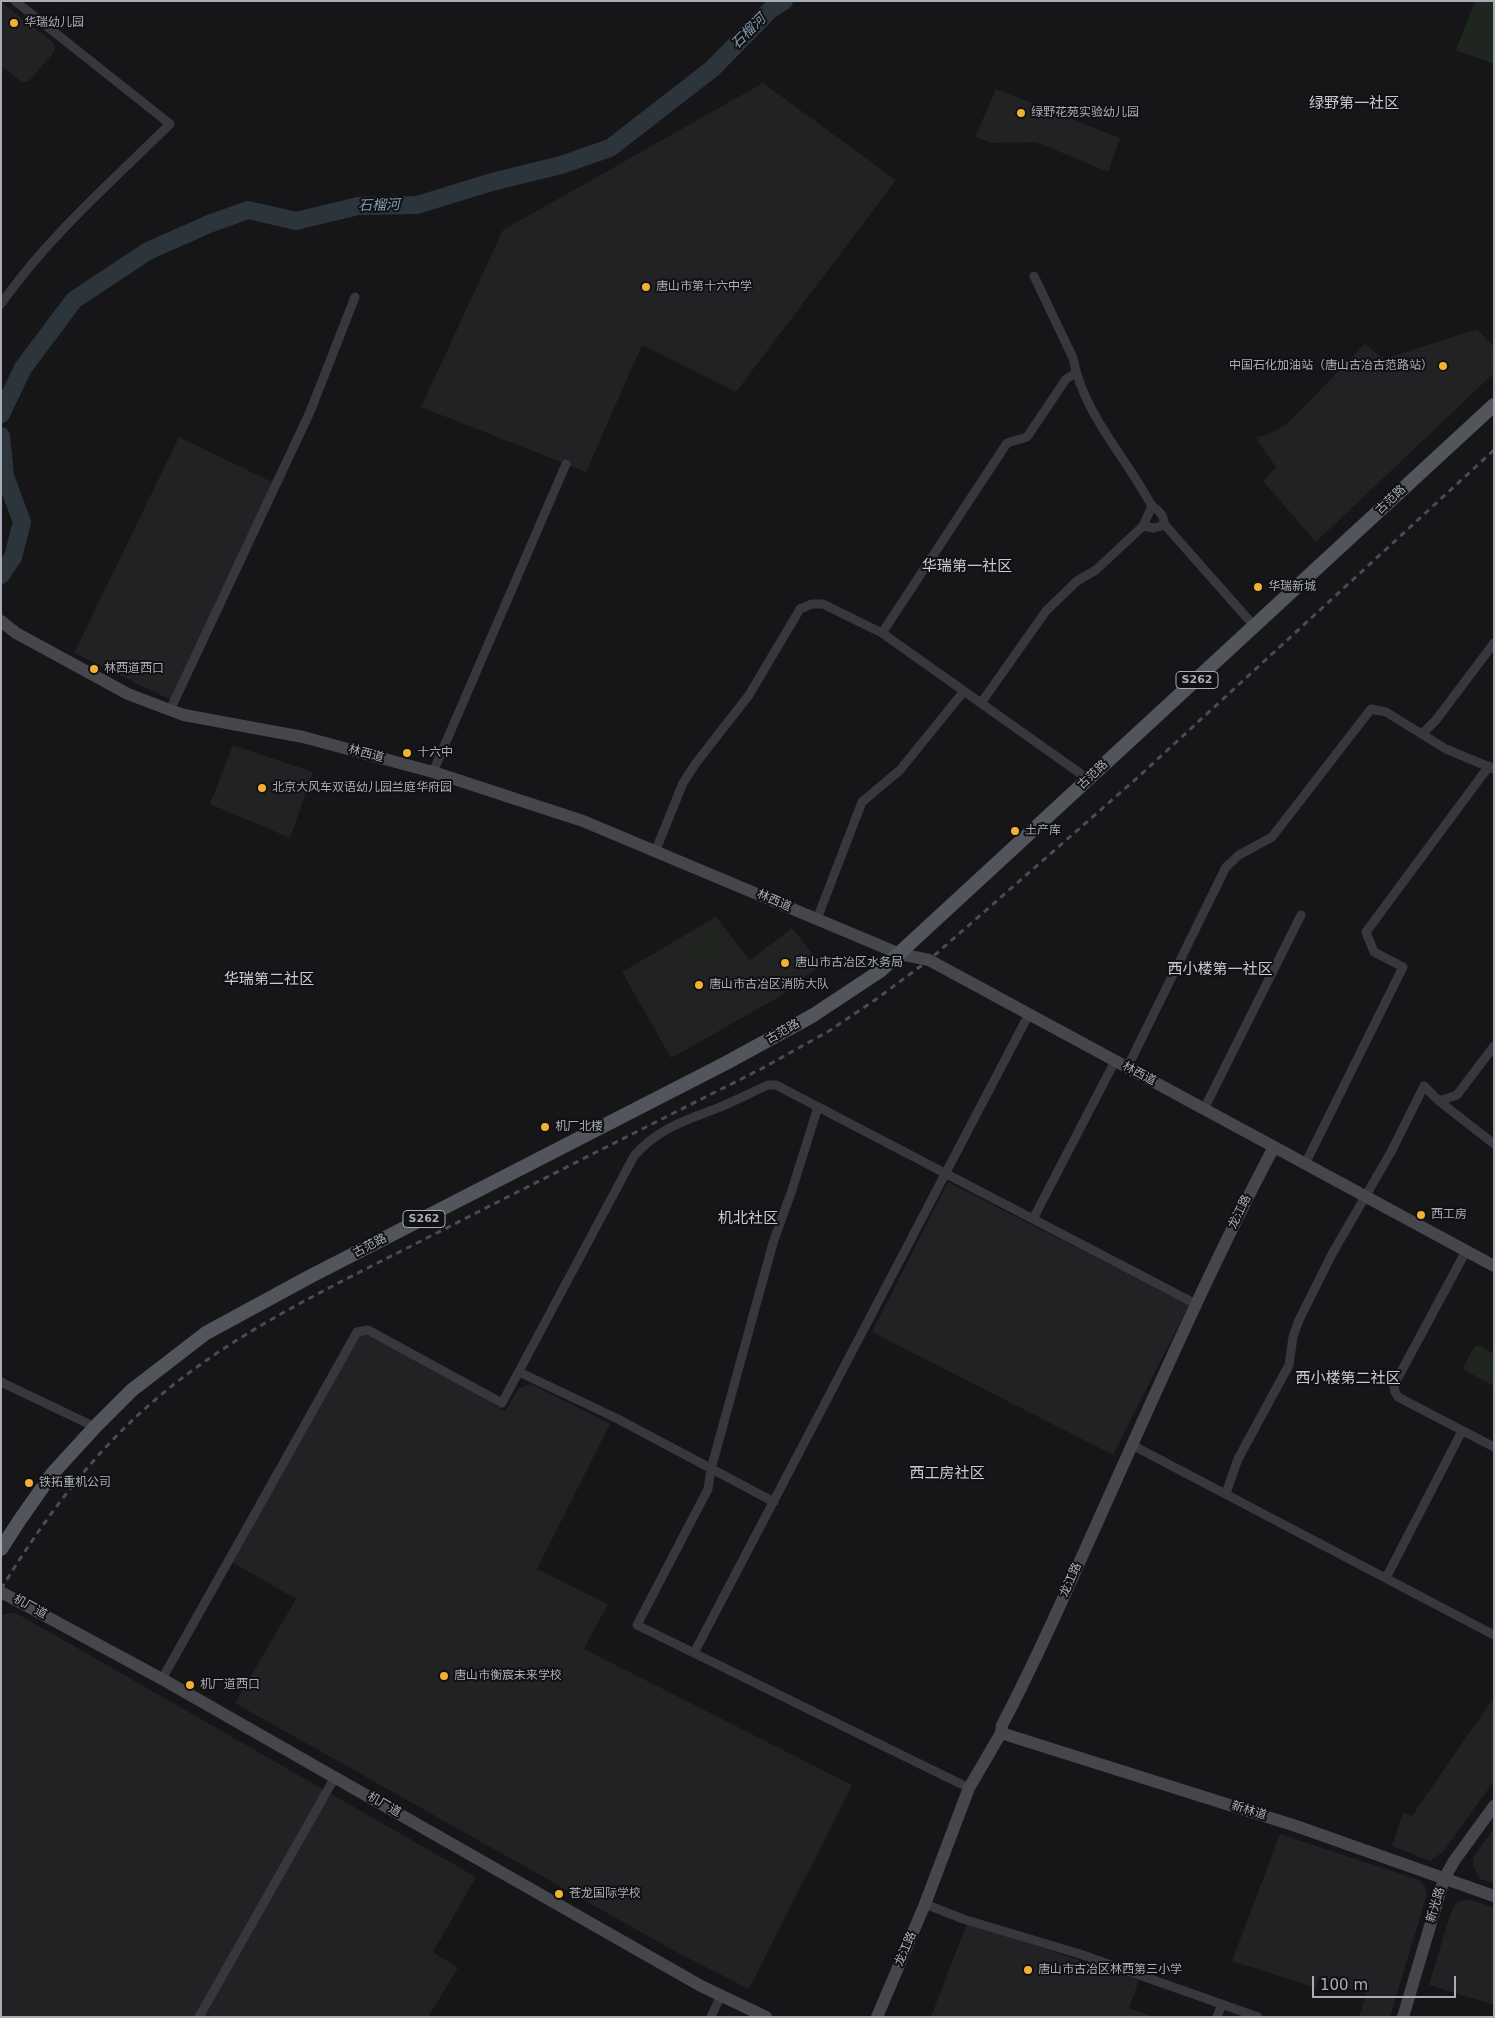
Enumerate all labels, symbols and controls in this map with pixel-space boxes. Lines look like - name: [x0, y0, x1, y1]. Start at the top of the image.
- water label: 石榴河: [728, 11, 770, 53]
- place label: 华瑞幼儿园: [24, 16, 84, 30]
- marker: 华瑞幼儿园: [8, 17, 20, 29]
- district label: 绿野第一社区: [1309, 95, 1399, 113]
- place label: 绿野花苑实验幼儿园: [1031, 106, 1139, 120]
- marker: 绿野花苑实验幼儿园: [1015, 107, 1027, 119]
- water label: 石榴河: [358, 197, 400, 215]
- place label: 唐山市第十六中学: [656, 280, 752, 294]
- marker: 唐山市第十六中学: [640, 281, 652, 293]
- place label: 中国石化加油站（唐山古冶古范路站）: [1229, 359, 1433, 373]
- marker: 中国石化加油站（唐山古冶古范路站）: [1437, 360, 1449, 372]
- street label: 古范路: [1373, 482, 1409, 518]
- district label: 华瑞第一社区: [922, 558, 1012, 576]
- place label: 华瑞新城: [1268, 580, 1316, 594]
- marker: 华瑞新城: [1252, 581, 1264, 593]
- place label: 林西道西口: [104, 662, 164, 676]
- marker: 林西道西口: [88, 663, 100, 675]
- road number: S262: [1176, 672, 1218, 688]
- street label: 林西道: [347, 742, 385, 766]
- place label: 十六中: [417, 746, 453, 760]
- marker: 十六中: [401, 747, 413, 759]
- street label: 古范路: [1075, 757, 1111, 793]
- place label: 北京大风车双语幼儿园兰庭华府园: [272, 781, 452, 795]
- marker: 北京大风车双语幼儿园兰庭华府园: [256, 782, 268, 794]
- place label: 土产库: [1025, 824, 1061, 838]
- marker: 土产库: [1009, 825, 1021, 837]
- street label: 林西道: [755, 887, 793, 915]
- place label: 唐山市古冶区水务局: [795, 956, 903, 970]
- marker: 唐山市古冶区水务局: [779, 957, 791, 969]
- district label: 西小楼第一社区: [1168, 961, 1272, 979]
- district label: 华瑞第二社区: [224, 971, 314, 989]
- place label: 唐山市古冶区消防大队: [709, 978, 829, 992]
- marker: 唐山市古冶区消防大队: [693, 979, 705, 991]
- street label: 古范路: [764, 1017, 802, 1047]
- street label: 林西道: [1120, 1059, 1158, 1089]
- place label: 机厂北楼: [555, 1120, 603, 1134]
- marker: 机厂北楼: [539, 1121, 551, 1133]
- street label: 龙江路: [1226, 1193, 1254, 1231]
- place label: 西工房: [1431, 1208, 1467, 1222]
- marker: 西工房: [1415, 1209, 1427, 1221]
- road number: S262: [403, 1210, 445, 1228]
- district label: 机北社区: [718, 1210, 778, 1228]
- street label: 古范路: [351, 1231, 389, 1261]
- district label: 西小楼第二社区: [1296, 1370, 1400, 1388]
- district label: 西工房社区: [910, 1465, 984, 1483]
- place label: 铁拓重机公司: [39, 1476, 111, 1490]
- marker: 铁拓重机公司: [23, 1477, 35, 1489]
- street label: 龙江路: [1057, 1561, 1085, 1599]
- street label: 机厂道: [11, 1592, 49, 1622]
- place label: 唐山市衡宸未来学校: [454, 1669, 562, 1683]
- marker: 唐山市衡宸未来学校: [438, 1670, 450, 1682]
- place label: 机厂道西口: [200, 1678, 260, 1692]
- marker: 机厂道西口: [184, 1679, 196, 1691]
- street label: 机厂道: [365, 1790, 403, 1820]
- street label: 新林道: [1230, 1799, 1268, 1823]
- street label: 新光路: [1424, 1886, 1448, 1924]
- place label: 苍龙国际学校: [569, 1887, 641, 1901]
- marker: 苍龙国际学校: [553, 1888, 565, 1900]
- street label: 龙江路: [892, 1930, 920, 1968]
- place label: 唐山市古冶区林西第三小学: [1038, 1963, 1182, 1977]
- marker: 唐山市古冶区林西第三小学: [1022, 1964, 1034, 1976]
- scale bar: [1315, 1966, 1459, 1998]
- text: 100 m: [1320, 1976, 1368, 1994]

